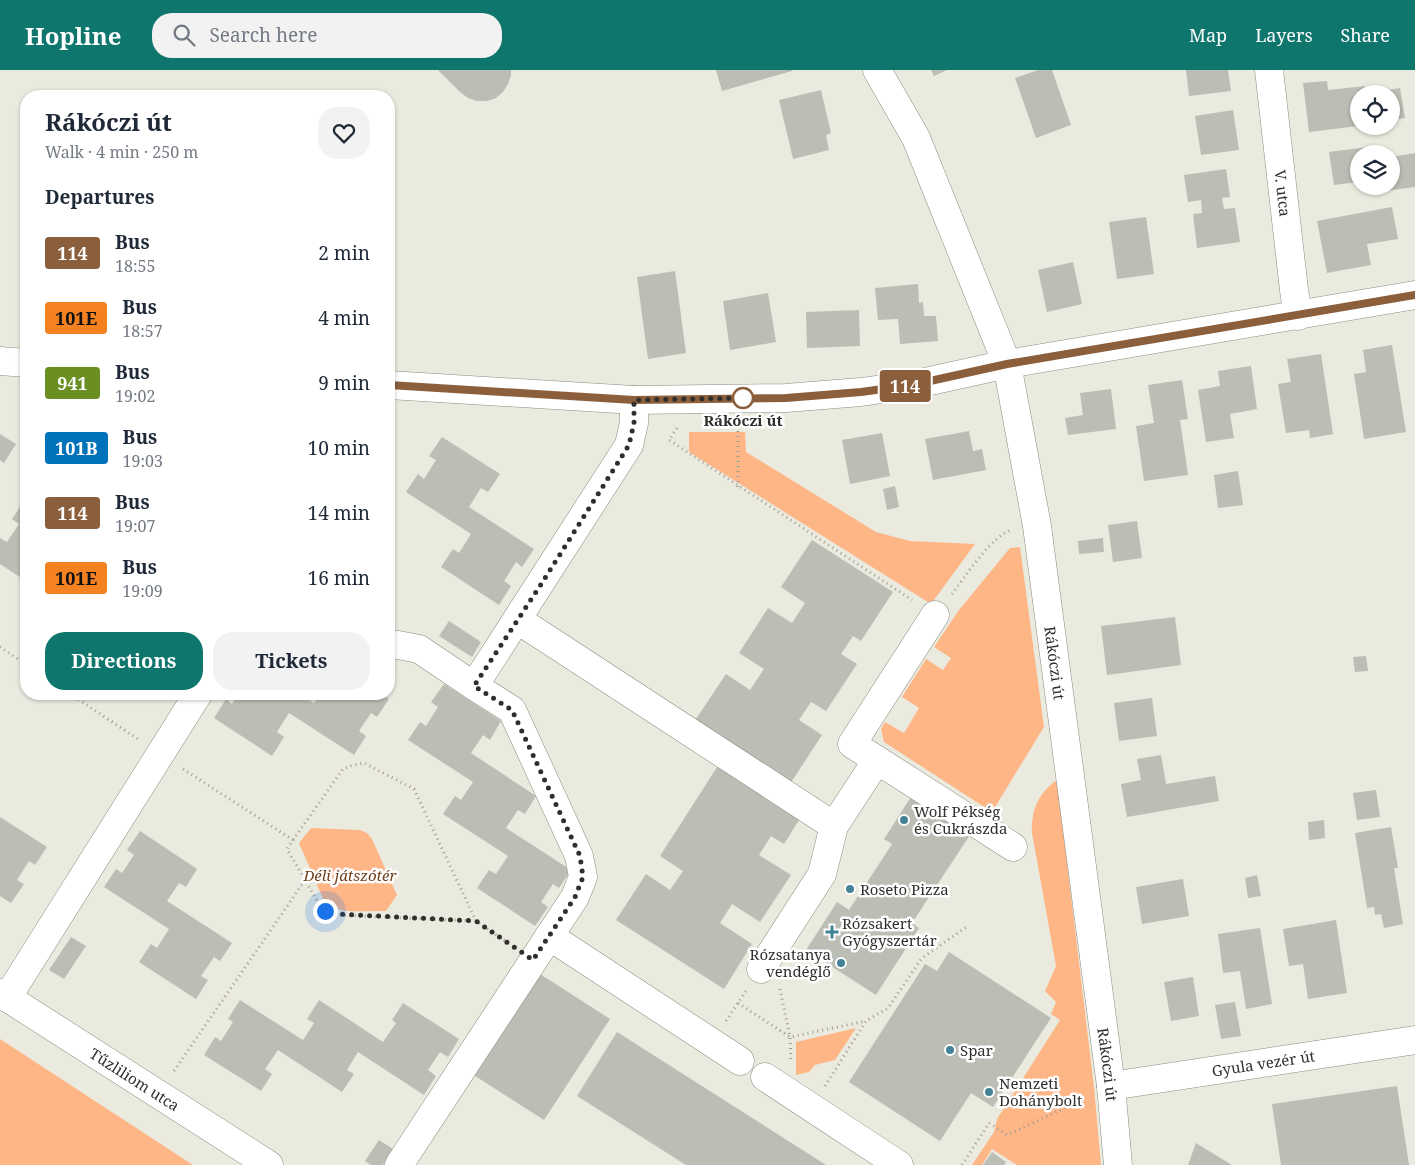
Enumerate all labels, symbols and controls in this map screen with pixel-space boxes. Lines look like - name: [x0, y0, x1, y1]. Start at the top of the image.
- search box: [152, 13, 502, 58]
- text: Hopline: [25, 19, 122, 52]
- icon: search: [170, 21, 198, 49]
- text: Search here: [210, 22, 317, 48]
- text: Map: [1189, 23, 1227, 47]
- text: Layers: [1255, 23, 1313, 47]
- text: Share: [1341, 23, 1390, 47]
- map controls: [1350, 85, 1400, 195]
- button: locate: [1350, 85, 1400, 135]
- text: Rákóczi út: [45, 105, 172, 138]
- button: heart: [318, 107, 370, 159]
- text: Walk · 4 min · 250 m: [45, 141, 198, 163]
- button: layers: [1350, 145, 1400, 195]
- street label: V. utca: [1270, 169, 1296, 218]
- text: Departures: [45, 184, 154, 210]
- text: Bus: [115, 229, 150, 255]
- text: 2 min: [318, 240, 370, 266]
- text: 114: [57, 241, 88, 265]
- text: 18:55: [115, 255, 155, 277]
- text: Bus: [122, 294, 157, 320]
- text: 4 min: [318, 305, 370, 331]
- text: 101E: [55, 306, 97, 330]
- text: 18:57: [122, 320, 163, 342]
- text: Bus: [115, 359, 150, 385]
- text: 9 min: [318, 370, 370, 396]
- line badge: 114: [876, 370, 934, 402]
- text: 941: [57, 371, 88, 395]
- text: 114: [890, 374, 920, 398]
- text: 19:02: [115, 385, 155, 407]
- marker: Rákóczi út: [732, 387, 754, 409]
- place label: Rákóczi út: [703, 410, 783, 430]
- text: Bus: [123, 424, 157, 450]
- text: 10 min: [308, 435, 370, 461]
- text: 101B: [55, 436, 98, 460]
- text: 19:03: [123, 450, 163, 472]
- text: Bus: [115, 489, 150, 515]
- text: 14 min: [308, 500, 370, 526]
- text: 114: [57, 501, 88, 525]
- text: 19:07: [115, 515, 155, 537]
- text: Bus: [122, 554, 157, 580]
- text: 16 min: [308, 565, 370, 591]
- text: 101E: [55, 566, 97, 590]
- text: 19:09: [122, 580, 163, 602]
- street label: Rákóczi út: [1040, 625, 1070, 701]
- button: Directions: [45, 632, 203, 690]
- button: Tickets: [213, 632, 370, 690]
- place label: Wolf Pékség és Cukrászda: [914, 801, 1008, 838]
- marker: Wolf Pékség és Cukrászda: [898, 814, 910, 826]
- park label: Déli játszótér: [302, 865, 397, 885]
- place label: Roseto Pizza: [860, 879, 949, 899]
- marker: Roseto Pizza: [844, 883, 856, 895]
- your location: [313, 899, 338, 924]
- place label: Rózsakert Gyógyszertár: [842, 913, 937, 950]
- marker: Rózsakert Gyógyszertár: [826, 926, 838, 938]
- place label: Rózsatanya vendéglő: [750, 944, 831, 981]
- marker: Rózsatanya vendéglő: [835, 957, 847, 969]
- street label: Rákóczi út: [1093, 1027, 1122, 1102]
- place label: Spar: [960, 1040, 993, 1060]
- street label: Tűzliliom utca: [86, 1043, 183, 1115]
- marker: Spar: [944, 1044, 956, 1056]
- street label: Gyula vezér út: [1210, 1045, 1316, 1081]
- place label: Nemzeti Dohánybolt: [999, 1073, 1082, 1110]
- marker: Nemzeti Dohánybolt: [983, 1086, 995, 1098]

